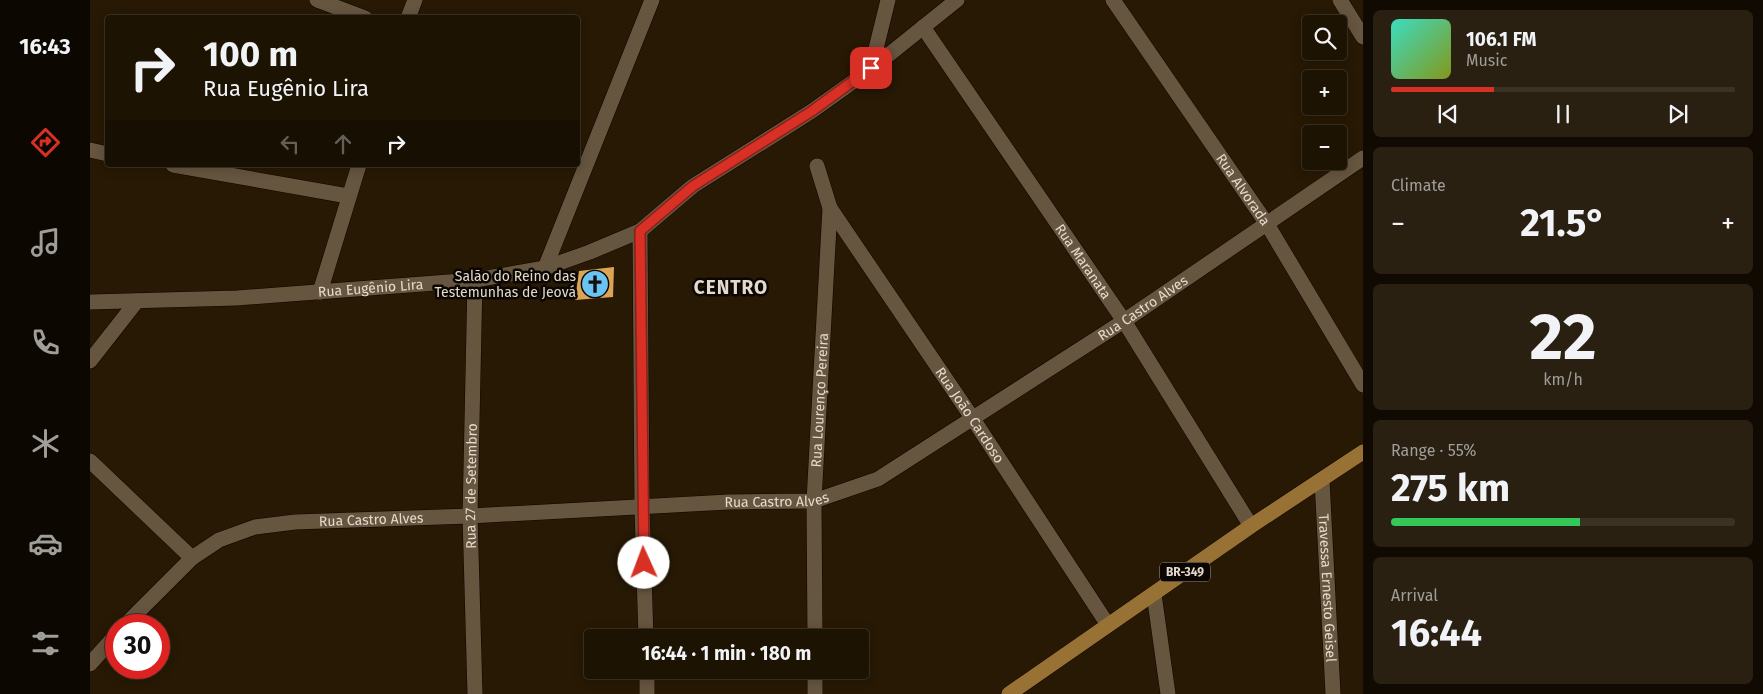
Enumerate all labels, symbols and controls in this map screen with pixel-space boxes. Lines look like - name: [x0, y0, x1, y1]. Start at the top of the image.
- map controls: [1302, 15, 1347, 170]
- button: search: [1302, 15, 1347, 60]
- text: 106.1 FM: [1466, 28, 1536, 51]
- text: 16:43: [19, 33, 71, 60]
- text: 100 m: [203, 33, 298, 75]
- icon: right: [120, 35, 185, 100]
- pin: [850, 47, 892, 89]
- text: Music: [1466, 51, 1507, 70]
- icon: arrive: [857, 54, 885, 82]
- button: +: [1302, 70, 1347, 115]
- text: Rua Eugênio Lira: [203, 75, 369, 102]
- icon: previous: [1434, 100, 1462, 128]
- icon: pause: [1549, 100, 1577, 128]
- icon: next: [1664, 100, 1692, 128]
- icon: directions: [28, 125, 63, 160]
- button: −: [1302, 125, 1347, 170]
- icon: left: [276, 130, 304, 158]
- icon: ahead: [329, 130, 357, 158]
- icon: right: [382, 130, 410, 158]
- street label: Rua Alvorada: [1212, 151, 1274, 229]
- text: Climate: [1391, 176, 1446, 195]
- text: 21.5°: [1520, 200, 1606, 246]
- text: −: [1391, 207, 1405, 240]
- text: +: [1721, 207, 1735, 240]
- street label: Rua Maranata: [1051, 221, 1115, 303]
- icon: music: [28, 225, 63, 260]
- place label: Salão do Reino das Testemunhas de Jeová: [435, 268, 576, 301]
- church icon: Salão do Reino das Testemunhas de Jeová: [580, 269, 610, 299]
- street label: Rua Castro Alves: [1095, 272, 1191, 345]
- street label: Rua Eugênio Lira: [317, 276, 424, 301]
- district label: CENTRO: [694, 276, 768, 299]
- text: 22: [1529, 298, 1597, 376]
- icon: phone: [28, 325, 63, 360]
- street label: Rua Lourenço Pereira: [808, 333, 832, 468]
- street label: Rua João Cardoso: [932, 364, 1008, 466]
- text: km/h: [1543, 370, 1583, 389]
- street label: Rua 27 de Setembro: [462, 423, 481, 549]
- icon: climate: [28, 426, 63, 461]
- text: Range · 55%: [1391, 441, 1477, 460]
- text: 275 km: [1391, 465, 1510, 511]
- street label: Rua Castro Alves: [724, 488, 832, 511]
- street label: Rua Castro Alves: [319, 510, 424, 530]
- street label: Travessa Ernesto Geisel: [1315, 513, 1339, 662]
- icon: car: [28, 526, 63, 561]
- position arrow: [617, 536, 669, 588]
- road number: BR-349: [1160, 562, 1210, 582]
- text: Arrival: [1391, 586, 1438, 605]
- text: 16:44: [1391, 610, 1482, 656]
- speed limit sign: 30: [105, 614, 170, 679]
- icon: filters: [28, 626, 63, 661]
- text: 16:44 · 1 min · 180 m: [642, 642, 811, 665]

